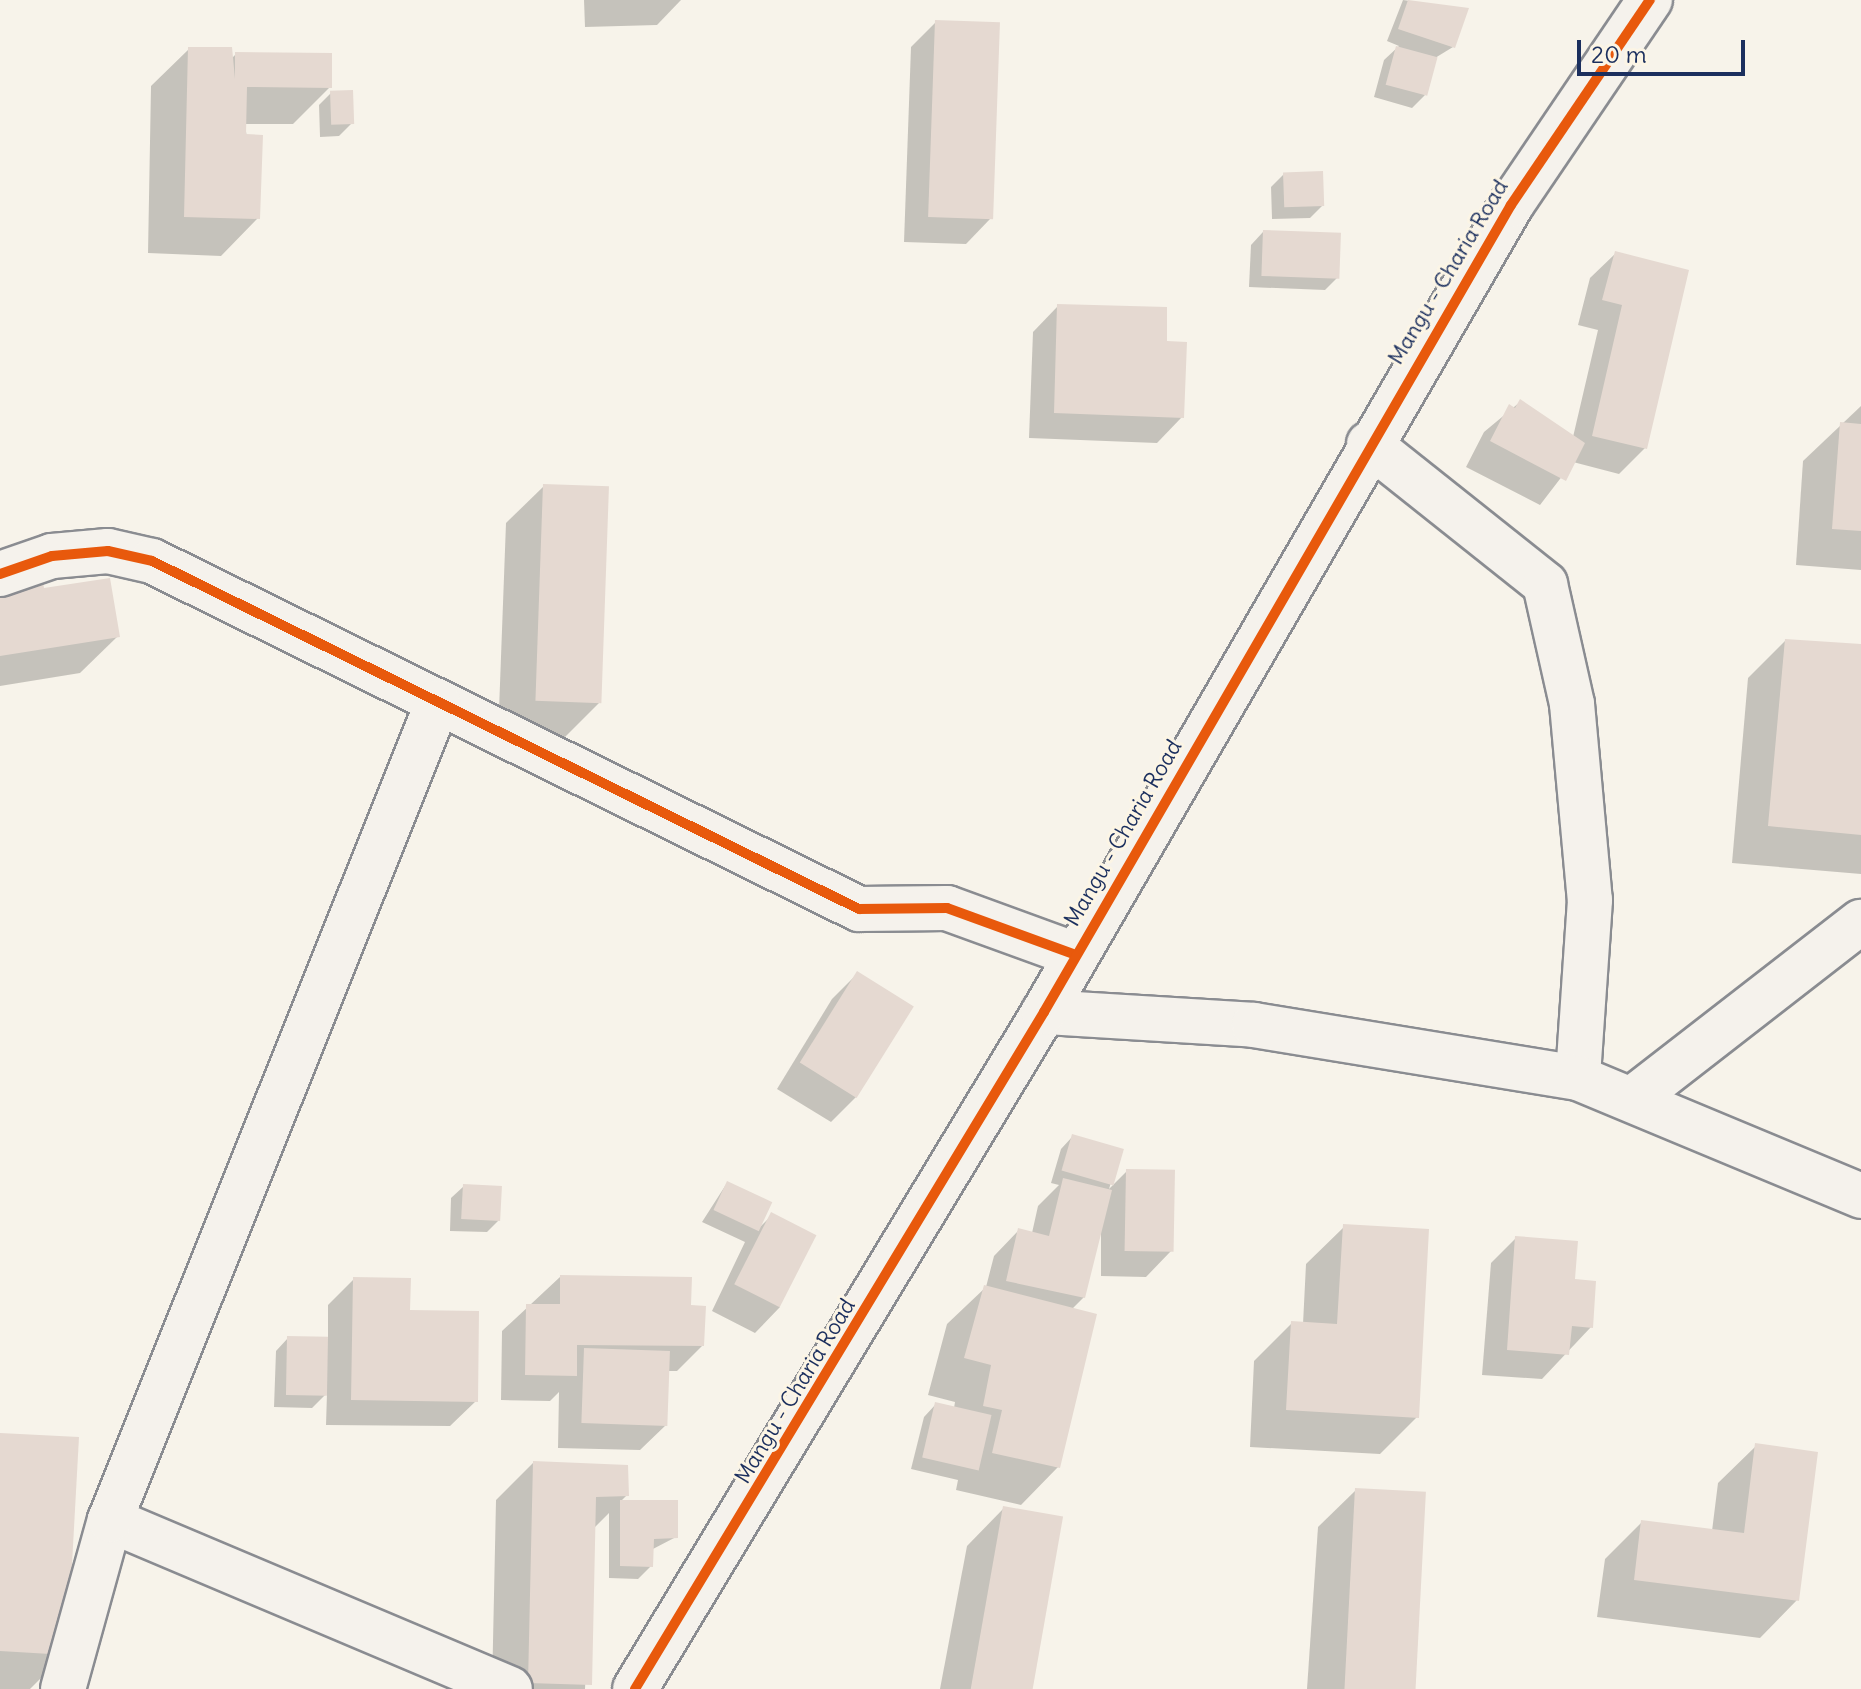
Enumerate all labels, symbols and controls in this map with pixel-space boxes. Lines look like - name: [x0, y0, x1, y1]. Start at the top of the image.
- scale bar: [1581, 24, 1749, 74]
- text: 20 m: [1591, 39, 1647, 69]
- street label: Mangu - Charia Road: [1382, 175, 1514, 369]
- street label: Mangu - Charia Road: [1059, 735, 1187, 931]
- street label: Mangu - Charia Road: [729, 1294, 861, 1488]

